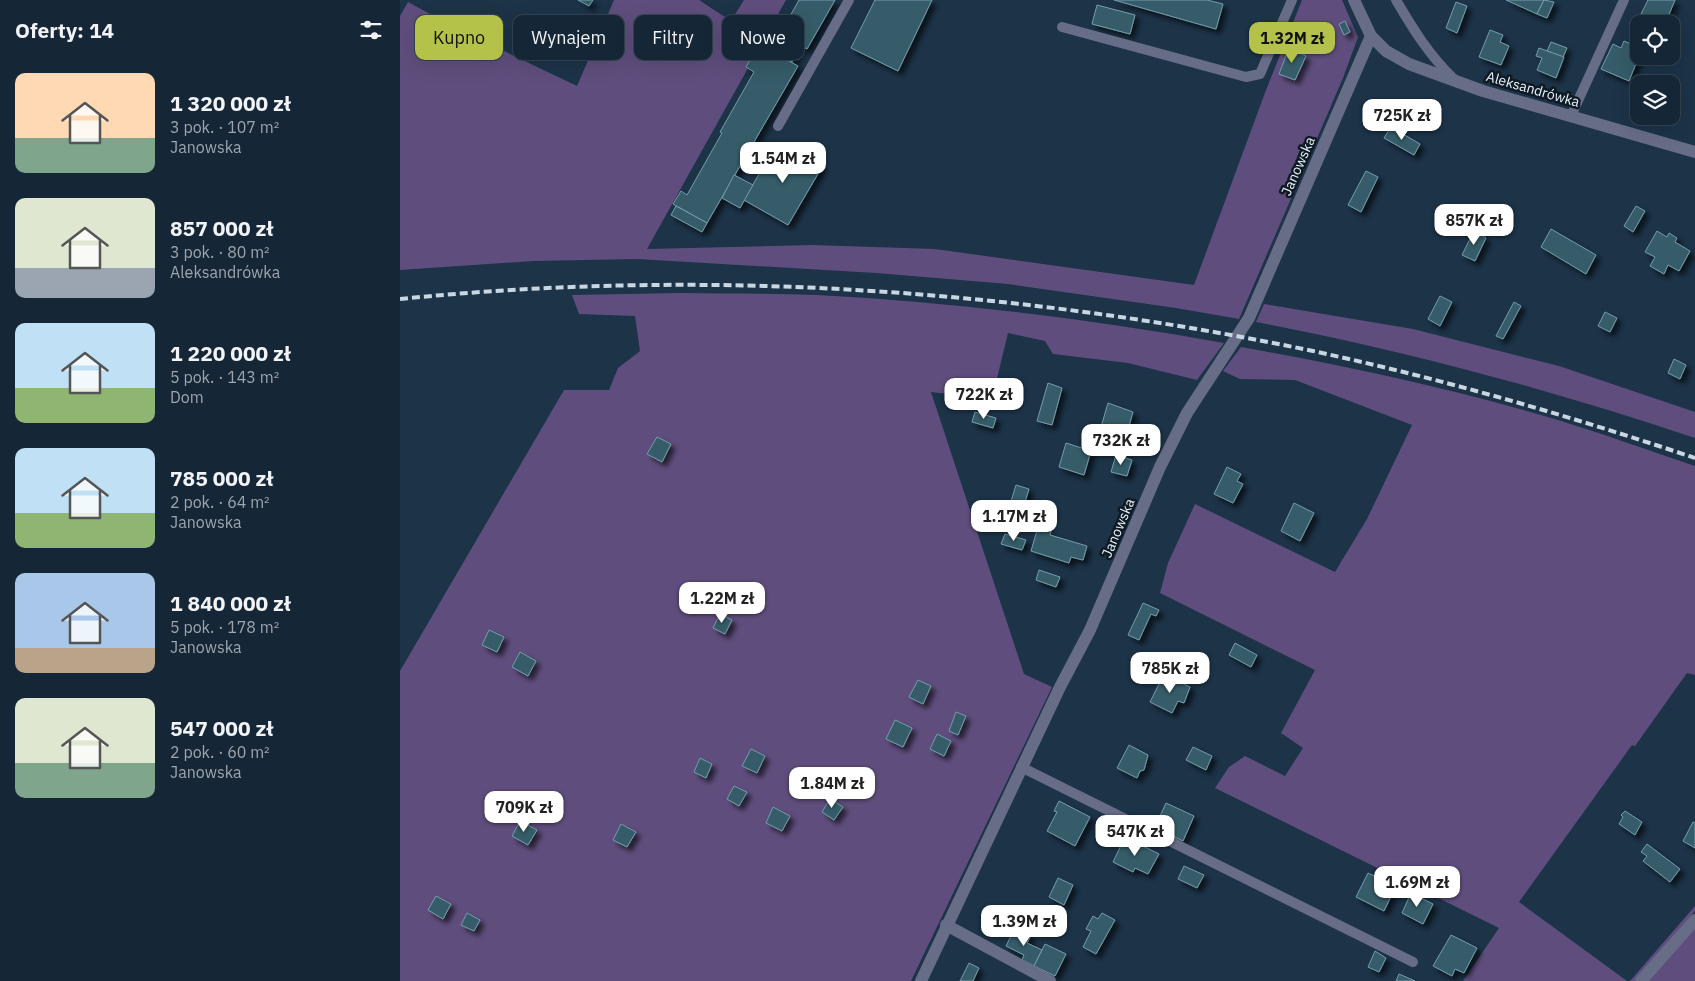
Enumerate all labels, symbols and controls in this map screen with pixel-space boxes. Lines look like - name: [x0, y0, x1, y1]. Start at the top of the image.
- chip: Kupno: [415, 15, 503, 60]
- chip: Wynajem: [513, 15, 624, 60]
- chip: Filtry: [634, 15, 712, 60]
- chip: Nowe: [722, 15, 804, 60]
- map controls: [1630, 15, 1680, 125]
- button: locate: [1630, 15, 1680, 65]
- text: Oferty: 14: [15, 16, 114, 44]
- icon: filters: [357, 16, 385, 44]
- pin: 1.32M zł: [1240, 22, 1344, 64]
- text: 1.32M zł: [1260, 28, 1324, 48]
- street label: Aleksandrówka: [1484, 67, 1582, 111]
- button: layers: [1630, 75, 1680, 125]
- text: 1 320 000 zł: [170, 89, 291, 117]
- icon: home: [55, 93, 115, 153]
- pin: 725K zł: [1356, 98, 1448, 141]
- text: 725K zł: [1373, 105, 1431, 125]
- text: 3 pok. · 107 m²: [170, 117, 279, 137]
- street label: Janowska: [1277, 133, 1319, 198]
- text: Janowska: [170, 137, 242, 157]
- pin: 1.54M zł: [731, 142, 835, 184]
- text: 1.54M zł: [751, 148, 815, 168]
- pin: 857K zł: [1428, 204, 1520, 246]
- text: 857K zł: [1445, 210, 1503, 230]
- text: 857 000 zł: [170, 214, 273, 242]
- icon: home: [55, 218, 115, 278]
- text: 3 pok. · 80 m²: [170, 242, 270, 262]
- text: Aleksandrówka: [170, 262, 280, 282]
- text: 1 220 000 zł: [170, 339, 291, 367]
- icon: home: [55, 343, 115, 403]
- text: 5 pok. · 143 m²: [170, 367, 279, 387]
- pin: 722K zł: [938, 378, 1030, 420]
- text: 722K zł: [955, 384, 1013, 404]
- text: Dom: [170, 387, 204, 407]
- pin: 732K zł: [1075, 424, 1167, 466]
- text: 732K zł: [1092, 430, 1150, 450]
- text: 785 000 zł: [170, 464, 273, 492]
- icon: home: [55, 468, 115, 528]
- text: 2 pok. · 64 m²: [170, 492, 270, 512]
- street label: Janowska: [1097, 495, 1139, 560]
- pin: 1.17M zł: [962, 500, 1066, 542]
- text: 1.17M zł: [982, 506, 1046, 526]
- text: Janowska: [170, 512, 242, 532]
- pin: 1.22M zł: [670, 582, 774, 624]
- text: 1.22M zł: [690, 588, 754, 608]
- text: 1 840 000 zł: [170, 589, 291, 617]
- icon: home: [55, 593, 115, 653]
- text: 5 pok. · 178 m²: [170, 617, 279, 637]
- text: Janowska: [170, 637, 242, 657]
- pin: 785K zł: [1124, 652, 1216, 694]
- text: 785K zł: [1141, 658, 1199, 678]
- text: 547 000 zł: [170, 714, 273, 742]
- icon: home: [55, 718, 115, 778]
- text: 2 pok. · 60 m²: [170, 742, 270, 762]
- text: Janowska: [170, 762, 242, 782]
- pin: 1.84M zł: [780, 766, 884, 809]
- text: 1.84M zł: [800, 773, 864, 793]
- pin: 709K zł: [478, 790, 570, 833]
- text: 709K zł: [495, 797, 553, 817]
- pin: 547K zł: [1089, 814, 1181, 857]
- text: 547K zł: [1106, 821, 1164, 841]
- pin: 1.69M zł: [1365, 866, 1469, 908]
- text: 1.69M zł: [1385, 872, 1449, 892]
- pin: 1.39M zł: [972, 904, 1076, 947]
- text: 1.39M zł: [992, 911, 1056, 931]

